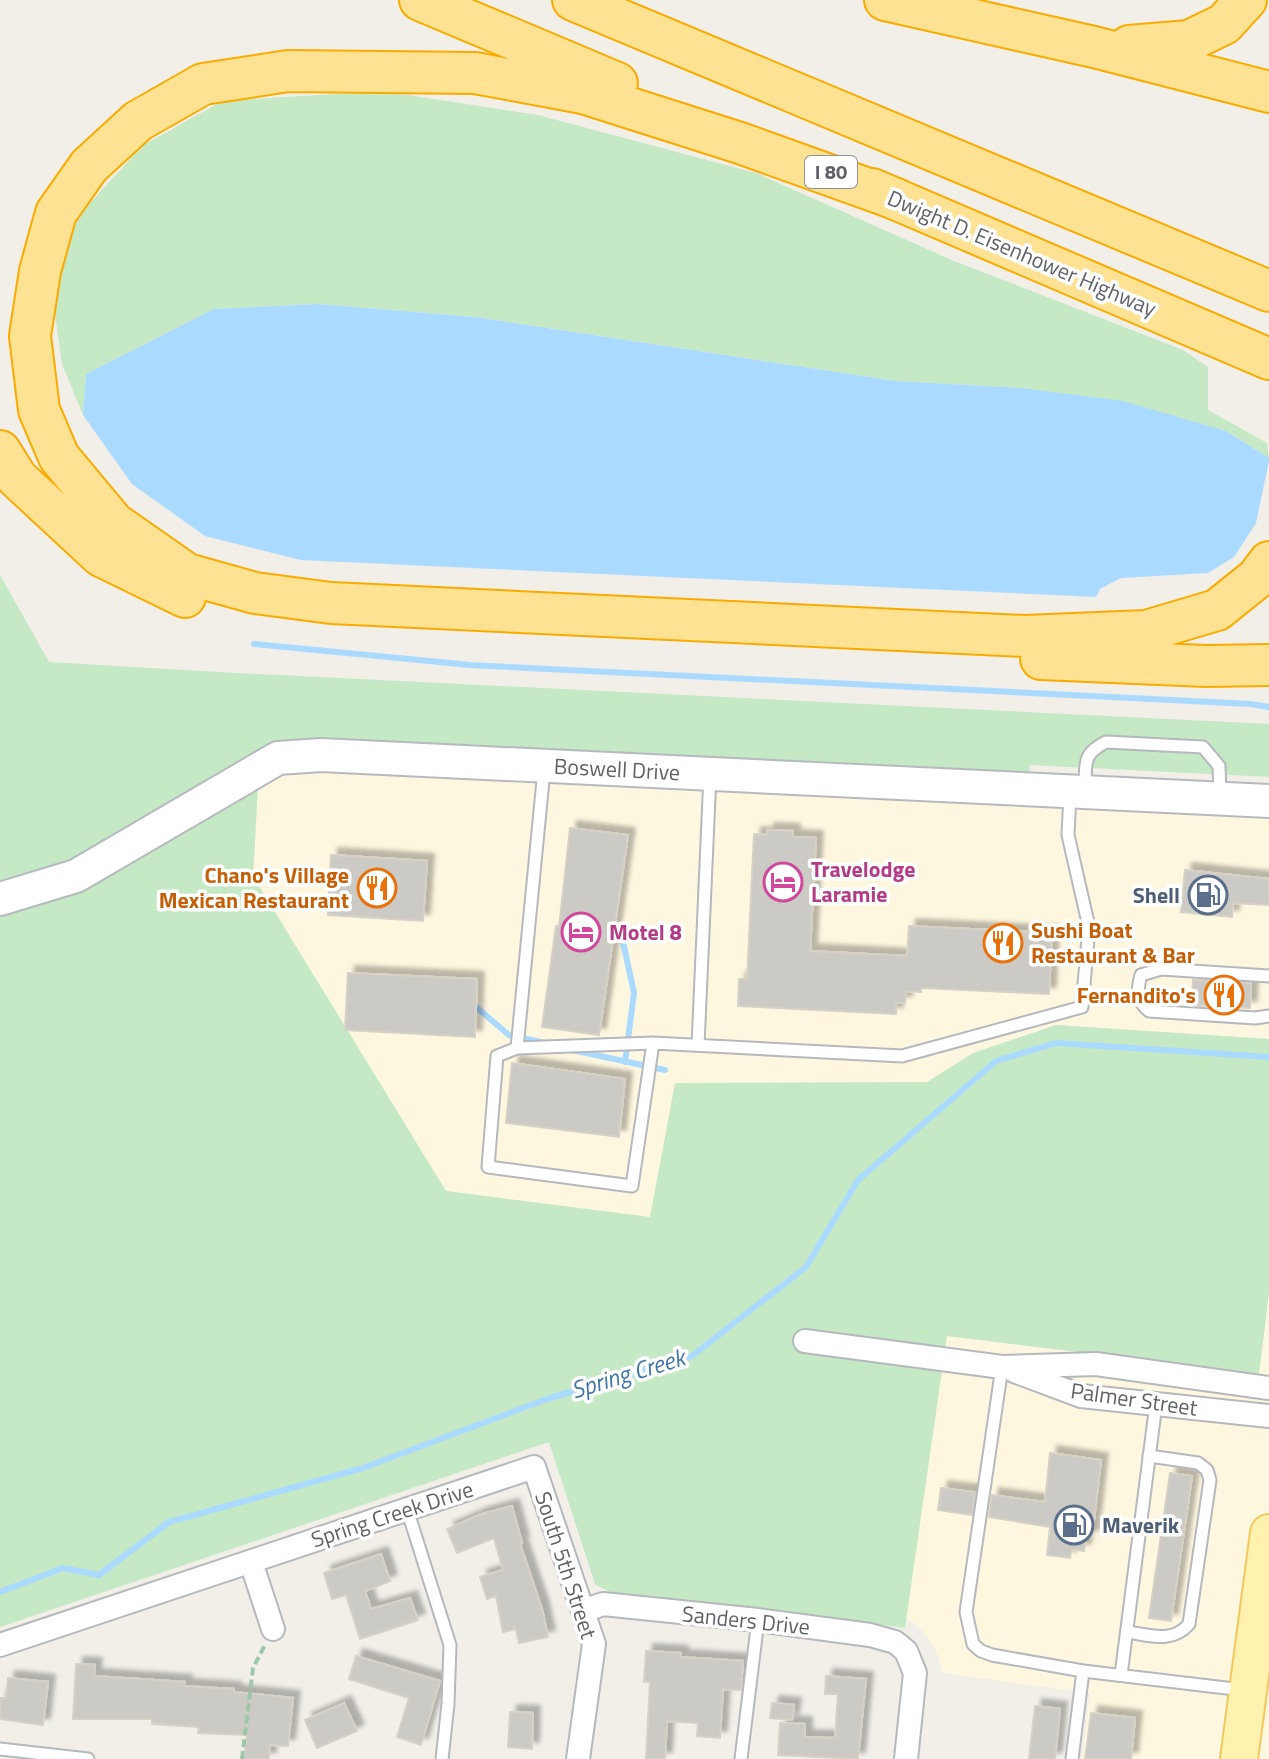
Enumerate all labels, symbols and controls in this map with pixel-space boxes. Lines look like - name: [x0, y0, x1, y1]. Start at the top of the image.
- road number: I 80: [805, 156, 857, 188]
- street label: Dwight D. Eisenhower Highway: [882, 181, 1162, 325]
- street label: Boswell Drive: [553, 749, 681, 789]
- place label: Travelodge Laramie: [811, 852, 915, 911]
- place label: Chano's Village Mexican Restaurant: [159, 858, 349, 917]
- hotel icon: Travelodge Laramie: [762, 861, 804, 903]
- restaurant icon: Chano's Village Mexican Restaurant: [356, 867, 398, 909]
- fuel station icon: Shell: [1187, 874, 1229, 916]
- place label: Shell: [1133, 878, 1180, 912]
- hotel icon: Motel 8: [560, 911, 602, 953]
- place label: Sushi Boat Restaurant & Bar: [1031, 913, 1195, 972]
- place label: Motel 8: [609, 915, 682, 949]
- restaurant icon: Sushi Boat Restaurant & Bar: [982, 922, 1024, 964]
- restaurant icon: Fernandito's: [1203, 974, 1245, 1016]
- place label: Fernandito's: [1077, 978, 1196, 1012]
- water label: Spring Creek: [566, 1338, 692, 1407]
- street label: Palmer Street: [1068, 1373, 1200, 1425]
- street label: Spring Creek Drive: [306, 1472, 478, 1556]
- street label: South 5th Street: [526, 1487, 606, 1643]
- fuel station icon: Maverik: [1053, 1504, 1095, 1546]
- place label: Maverik: [1102, 1508, 1180, 1542]
- street label: Sanders Drive: [680, 1596, 812, 1644]

